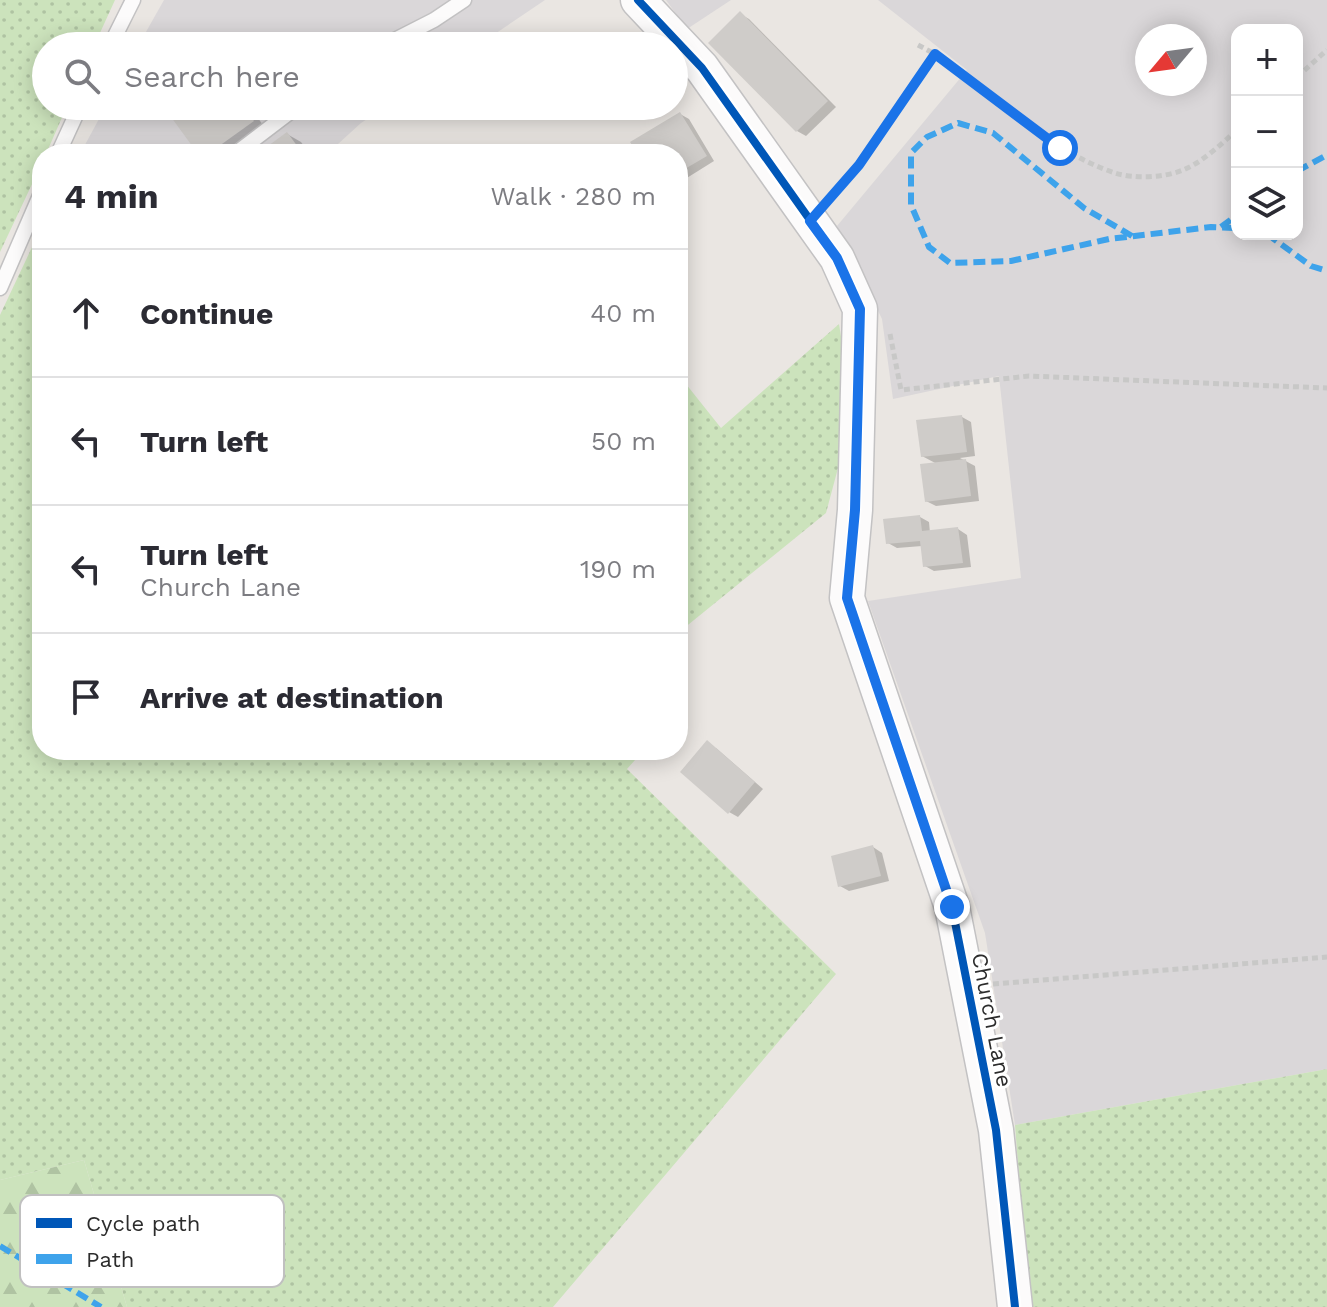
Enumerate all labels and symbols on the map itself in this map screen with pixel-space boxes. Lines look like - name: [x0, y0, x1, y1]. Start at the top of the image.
- north arrow: [1135, 24, 1207, 96]
- route start: [1042, 130, 1078, 166]
- route end: [934, 889, 970, 925]
- street label: Church Lane: [967, 951, 1017, 1089]
- legend: [20, 1195, 284, 1287]
- text: Cycle path: [86, 1211, 200, 1236]
- text: Path: [86, 1247, 134, 1272]

